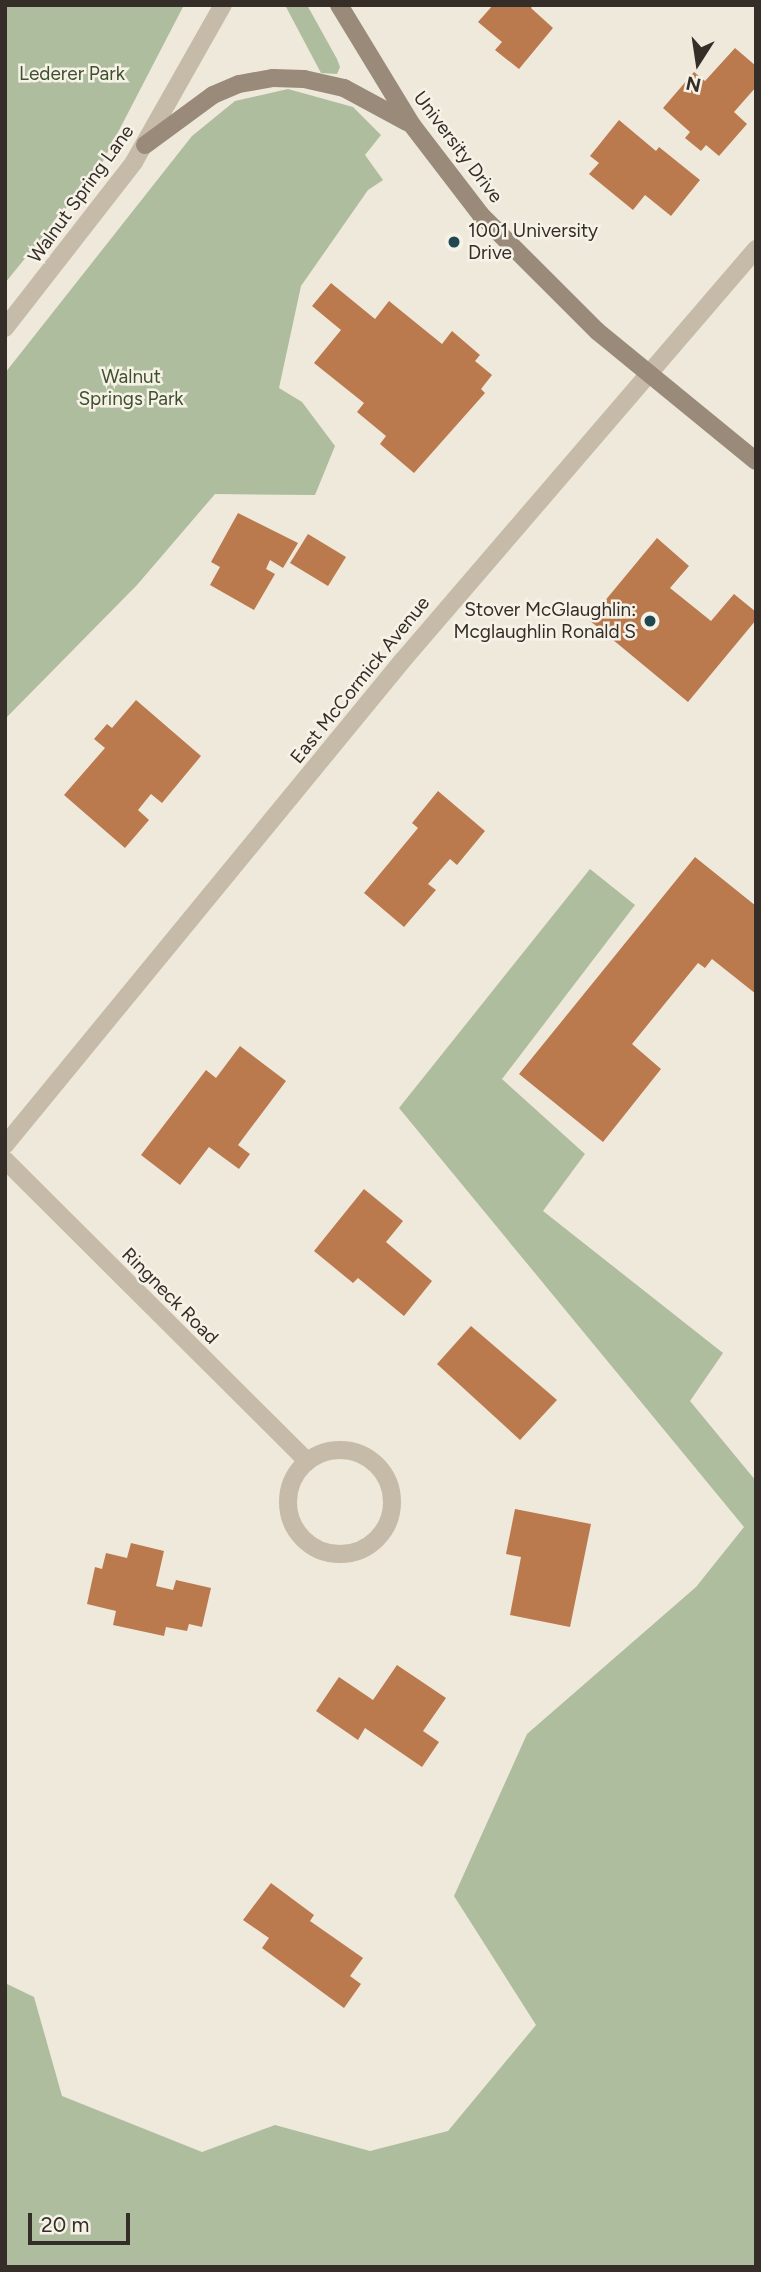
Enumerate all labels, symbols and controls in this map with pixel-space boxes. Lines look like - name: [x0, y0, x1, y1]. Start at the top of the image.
- north arrow: [663, 28, 733, 98]
- park label: Lederer Park: [19, 63, 125, 85]
- text: N: [684, 71, 703, 97]
- street label: University Drive: [409, 87, 507, 207]
- street label: Walnut Spring Lane: [23, 121, 139, 267]
- place label: 1001 University Drive: [468, 220, 598, 264]
- marker: 1001 University Drive: [446, 234, 462, 250]
- park label: Walnut Springs Park: [78, 366, 184, 410]
- street label: East McCormick Avenue: [286, 592, 434, 768]
- place label: Stover McGlaughlin: Mcglaughlin Ronald S: [454, 599, 636, 643]
- marker: Stover McGlaughlin: Mcglaughlin Ronald S: [642, 613, 658, 629]
- street label: Ringneck Road: [117, 1243, 223, 1349]
- scale bar: [32, 2198, 133, 2242]
- text: 20 m: [41, 2212, 89, 2237]

